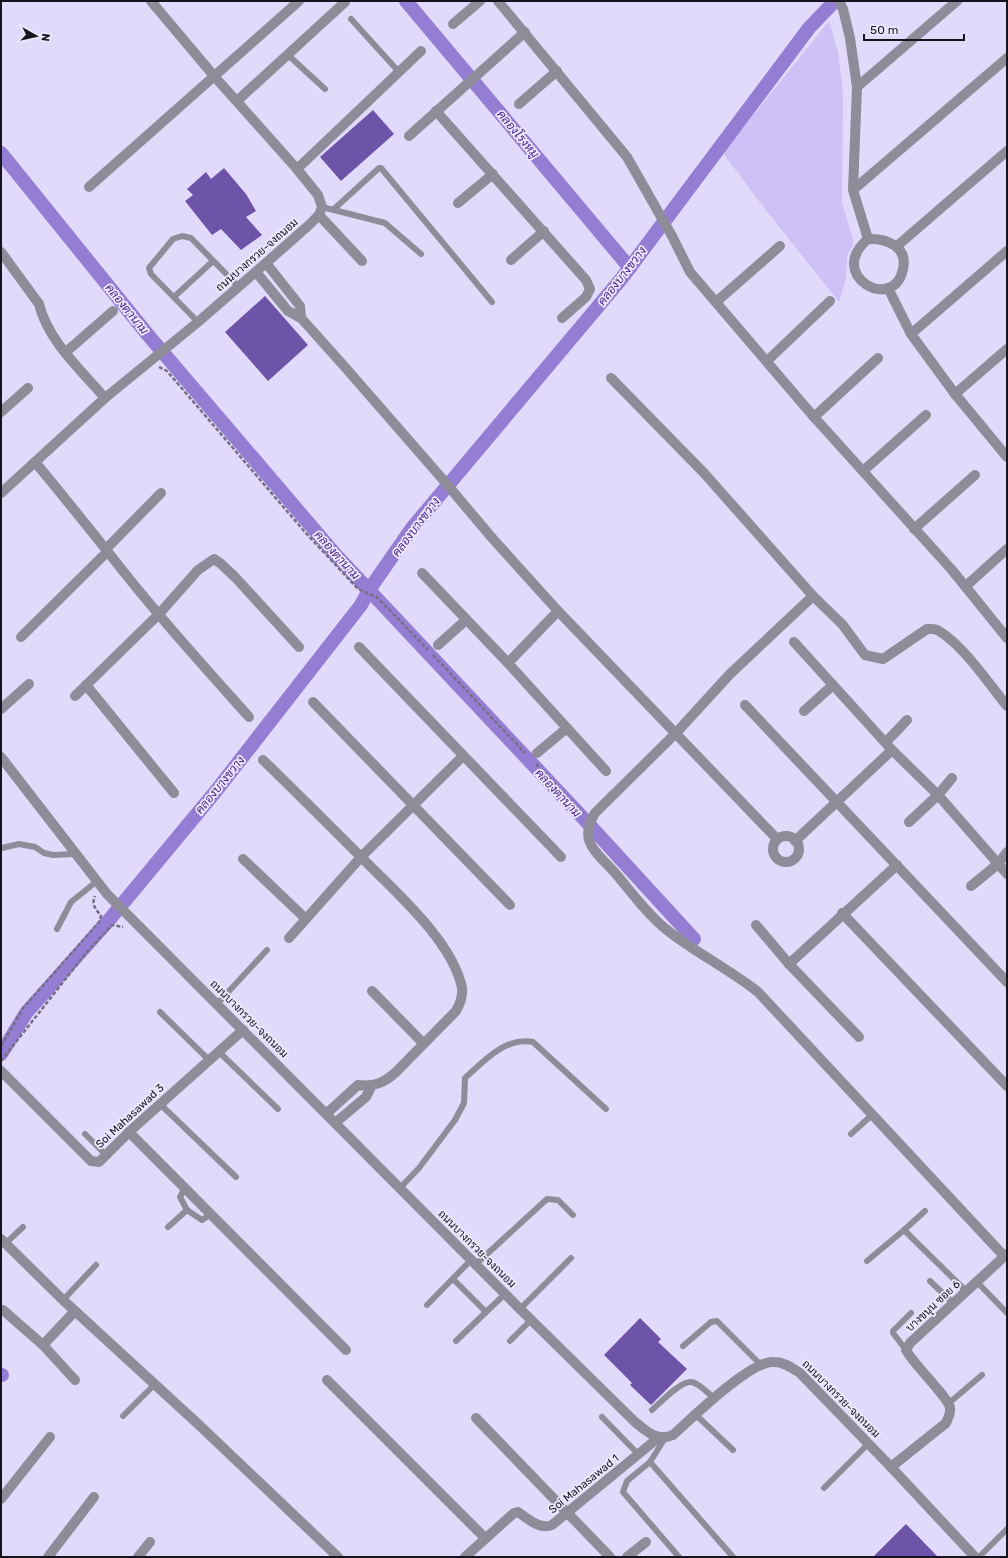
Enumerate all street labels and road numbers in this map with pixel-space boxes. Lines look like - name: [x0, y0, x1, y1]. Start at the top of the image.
- street label: ถนนบางกรวย-จงถนอม: [213, 216, 301, 294]
- street label: ถนนบางกรวย-จงถนอม: [207, 977, 291, 1061]
- street label: Soi Mahasawad 3: [93, 1081, 167, 1151]
- street label: ถนนบางกรวย-จงถนอม: [435, 1207, 519, 1291]
- street label: บางขนุน ซอย 6: [903, 1277, 964, 1336]
- street label: ถนนบางกรวย-จงถนอม: [799, 1357, 883, 1441]
- street label: Soi Mahasawad 1: [546, 1452, 622, 1516]

